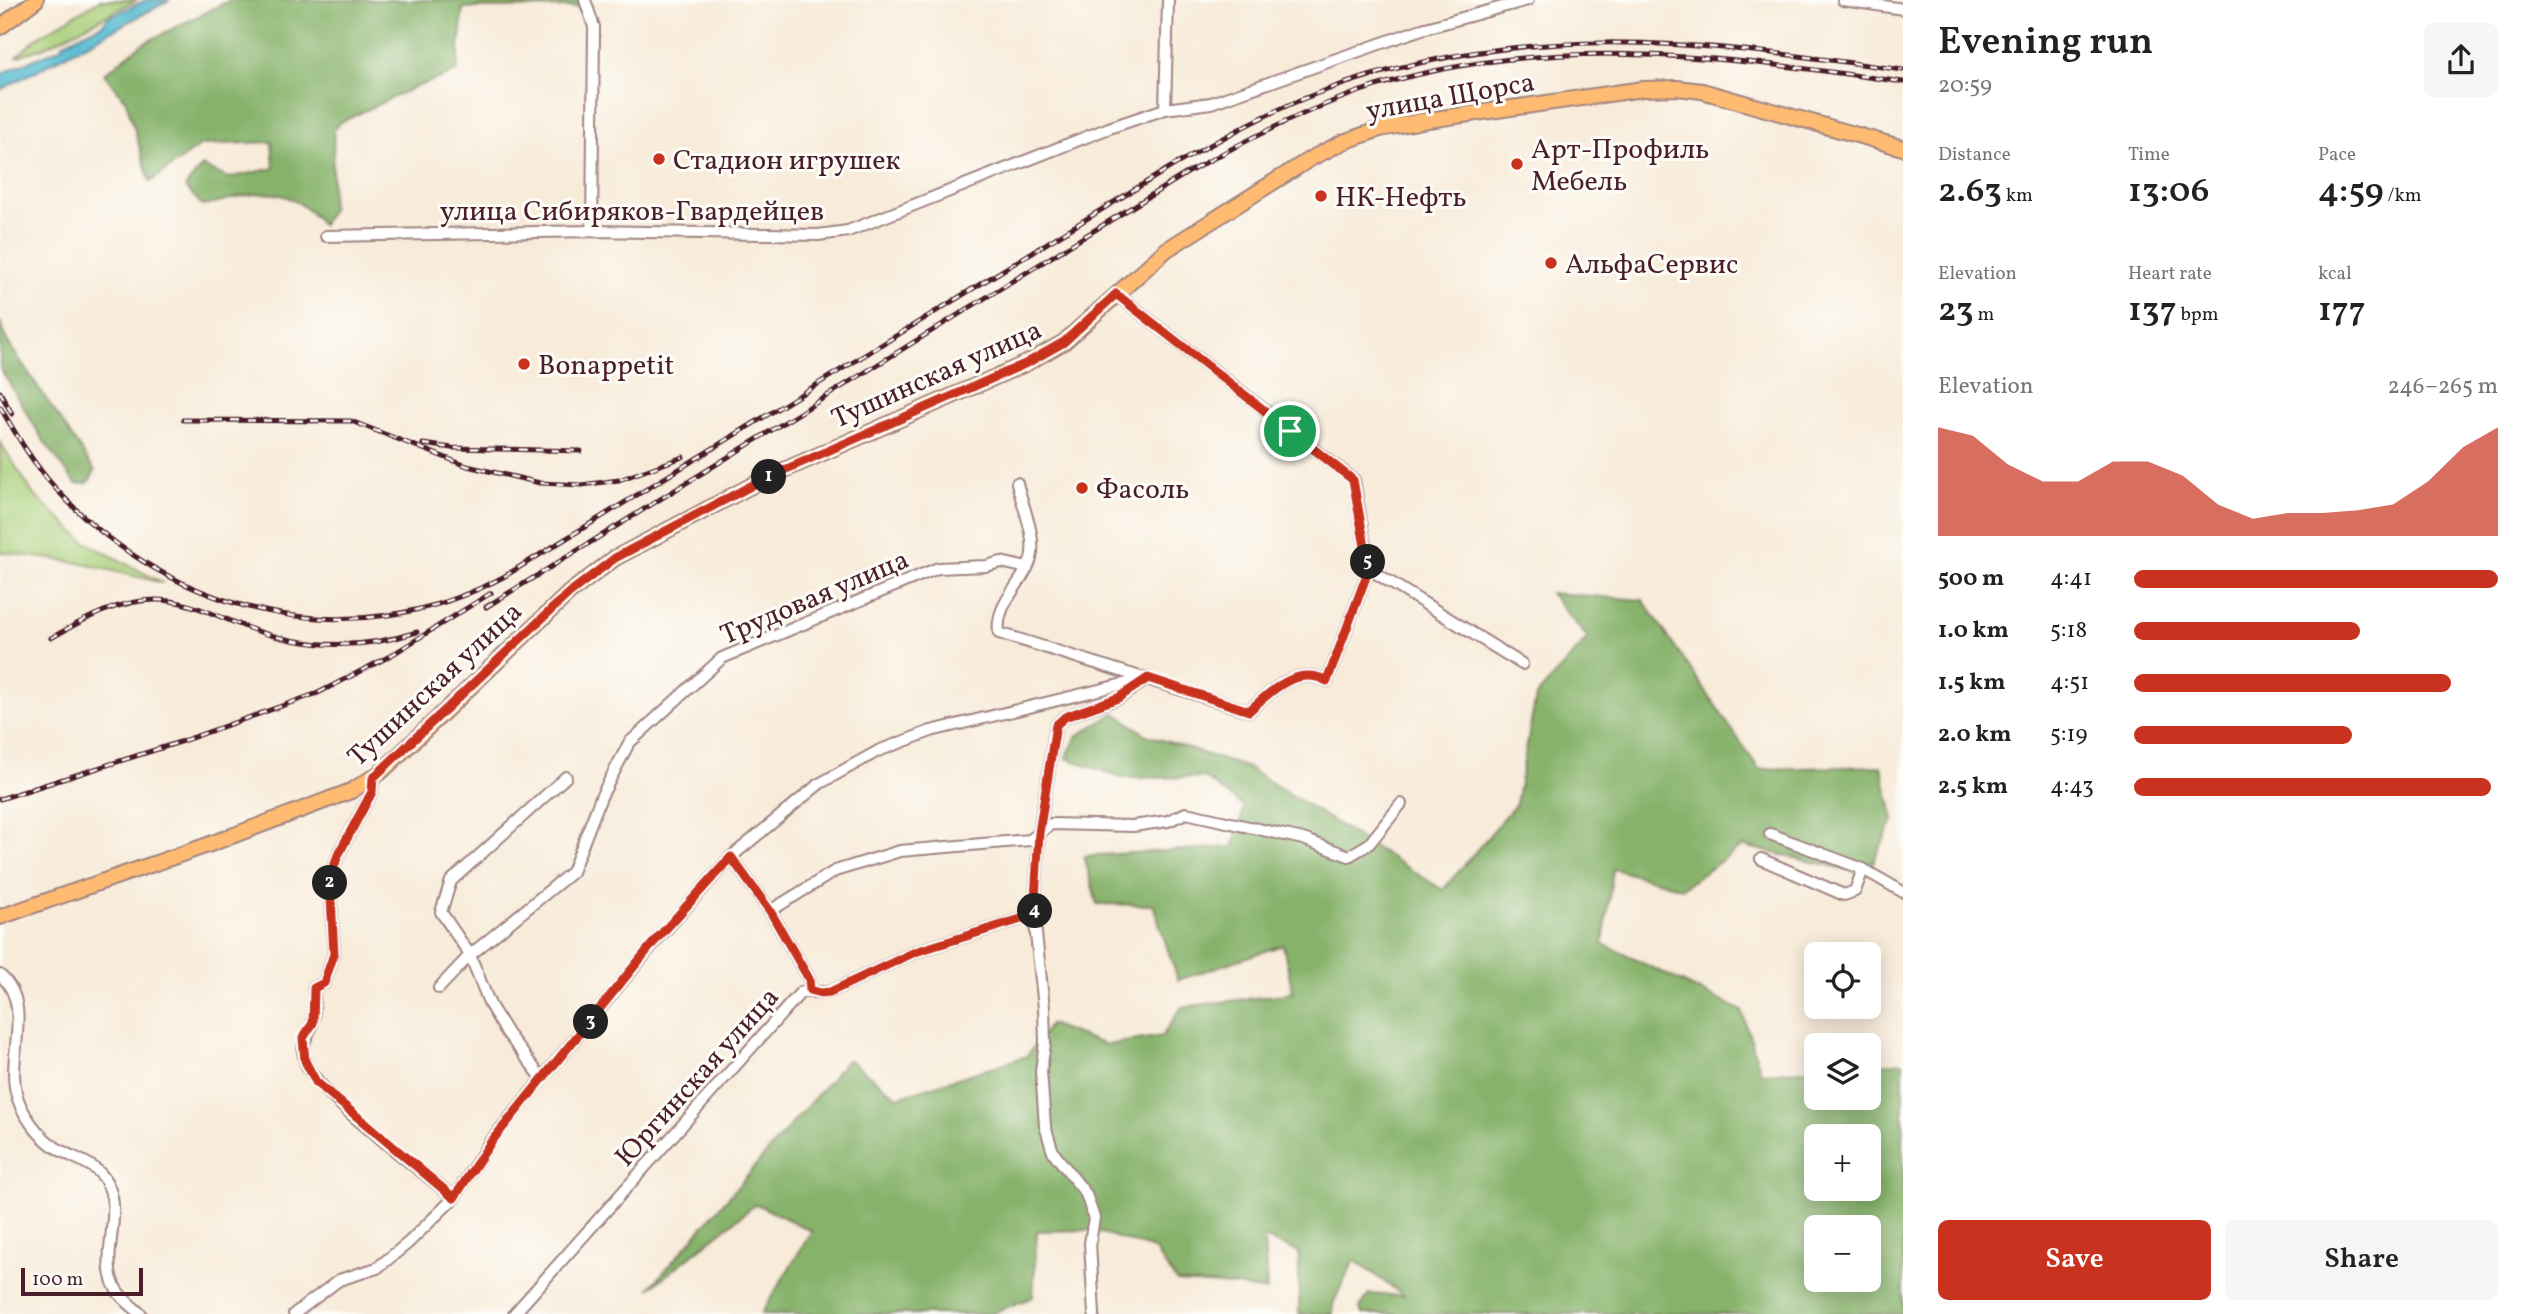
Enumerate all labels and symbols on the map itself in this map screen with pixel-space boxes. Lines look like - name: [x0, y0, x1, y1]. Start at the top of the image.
- street label: улица Щорса: [1363, 63, 1538, 131]
- place label: Арт-Профиль Мебель: [1531, 131, 1709, 202]
- place label: Стадион игрушек: [673, 142, 900, 181]
- marker: Стадион игрушек: [651, 151, 667, 167]
- marker: Арт-Профиль Мебель: [1509, 156, 1525, 172]
- place label: НК-Нефть: [1335, 179, 1467, 218]
- marker: НК-Нефть: [1313, 188, 1329, 204]
- street label: улица Сибиряков-Гвардейцев: [440, 193, 824, 232]
- place label: АльфаСервис: [1565, 246, 1739, 285]
- marker: АльфаСервис: [1543, 255, 1559, 271]
- street label: Тушинская улица: [826, 311, 1048, 439]
- place label: Bonappetit: [538, 347, 674, 386]
- marker: Bonappetit: [516, 356, 532, 372]
- pin: [1260, 401, 1320, 461]
- pin: 1: [752, 460, 786, 494]
- place label: Фасоль: [1096, 471, 1189, 510]
- marker: Фасоль: [1074, 480, 1090, 496]
- street label: Трудовая улица: [715, 541, 915, 656]
- pin: 5: [1350, 544, 1386, 580]
- street label: Тушинская улица: [340, 593, 532, 776]
- pin: 2: [312, 866, 348, 900]
- pin: 4: [1018, 894, 1052, 928]
- street label: Юргинская улица: [607, 979, 789, 1176]
- pin: 3: [574, 1004, 608, 1040]
- scale bar: [21, 1265, 144, 1297]

